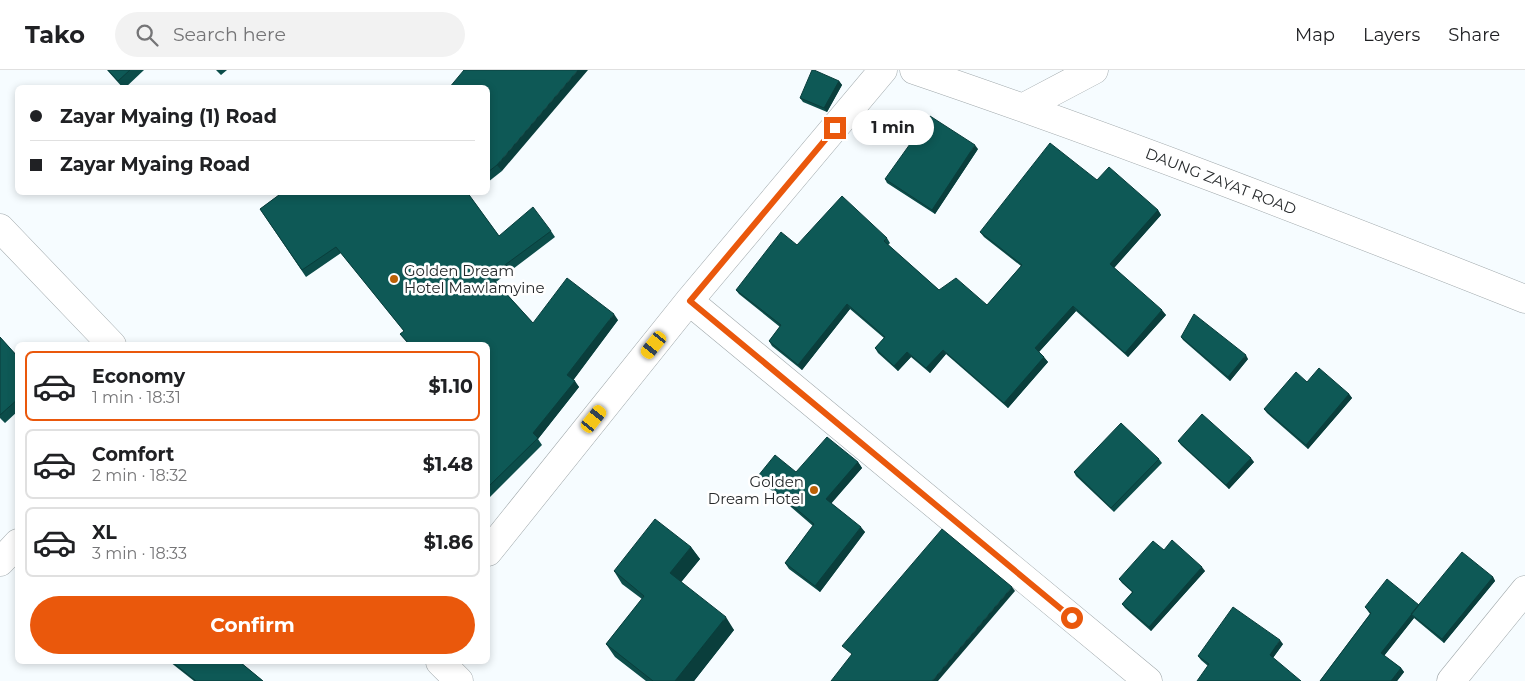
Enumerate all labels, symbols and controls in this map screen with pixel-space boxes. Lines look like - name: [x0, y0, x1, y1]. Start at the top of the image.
- search box: [115, 12, 465, 57]
- text: Tako: [25, 20, 85, 49]
- icon: search: [133, 21, 161, 49]
- text: Search here: [173, 23, 286, 46]
- text: Map: [1295, 24, 1335, 46]
- text: Layers: [1363, 24, 1420, 46]
- text: Share: [1448, 24, 1500, 46]
- text: Zayar Myaing (1) Road: [60, 105, 277, 128]
- callout: 1 min: [852, 110, 935, 146]
- route end: [824, 117, 846, 139]
- text: 1 min: [871, 118, 915, 137]
- street label: DAUNG ZAYAT ROAD: [1143, 143, 1299, 219]
- text: Zayar Myaing Road: [60, 153, 250, 176]
- place label: Golden Dream Hotel Mawlamyine: [404, 261, 545, 297]
- marker: Golden Dream Hotel Mawlamyine: [388, 273, 400, 285]
- car: [638, 329, 669, 361]
- icon: car: [32, 364, 77, 409]
- text: Economy: [92, 365, 185, 388]
- text: $1.10: [429, 375, 473, 398]
- text: 1 min · 18:31: [92, 388, 181, 407]
- car: [578, 403, 609, 435]
- icon: car: [32, 442, 77, 487]
- text: Comfort: [92, 443, 174, 466]
- text: $1.48: [423, 453, 473, 476]
- text: 2 min · 18:32: [92, 466, 187, 485]
- place label: Golden Dream Hotel: [708, 472, 804, 508]
- marker: Golden Dream Hotel: [808, 484, 820, 496]
- icon: car: [32, 520, 77, 565]
- text: XL: [92, 521, 117, 544]
- text: $1.86: [424, 531, 473, 554]
- text: 3 min · 18:33: [92, 544, 187, 563]
- button: Confirm: [30, 596, 475, 654]
- route start: [1061, 607, 1083, 629]

